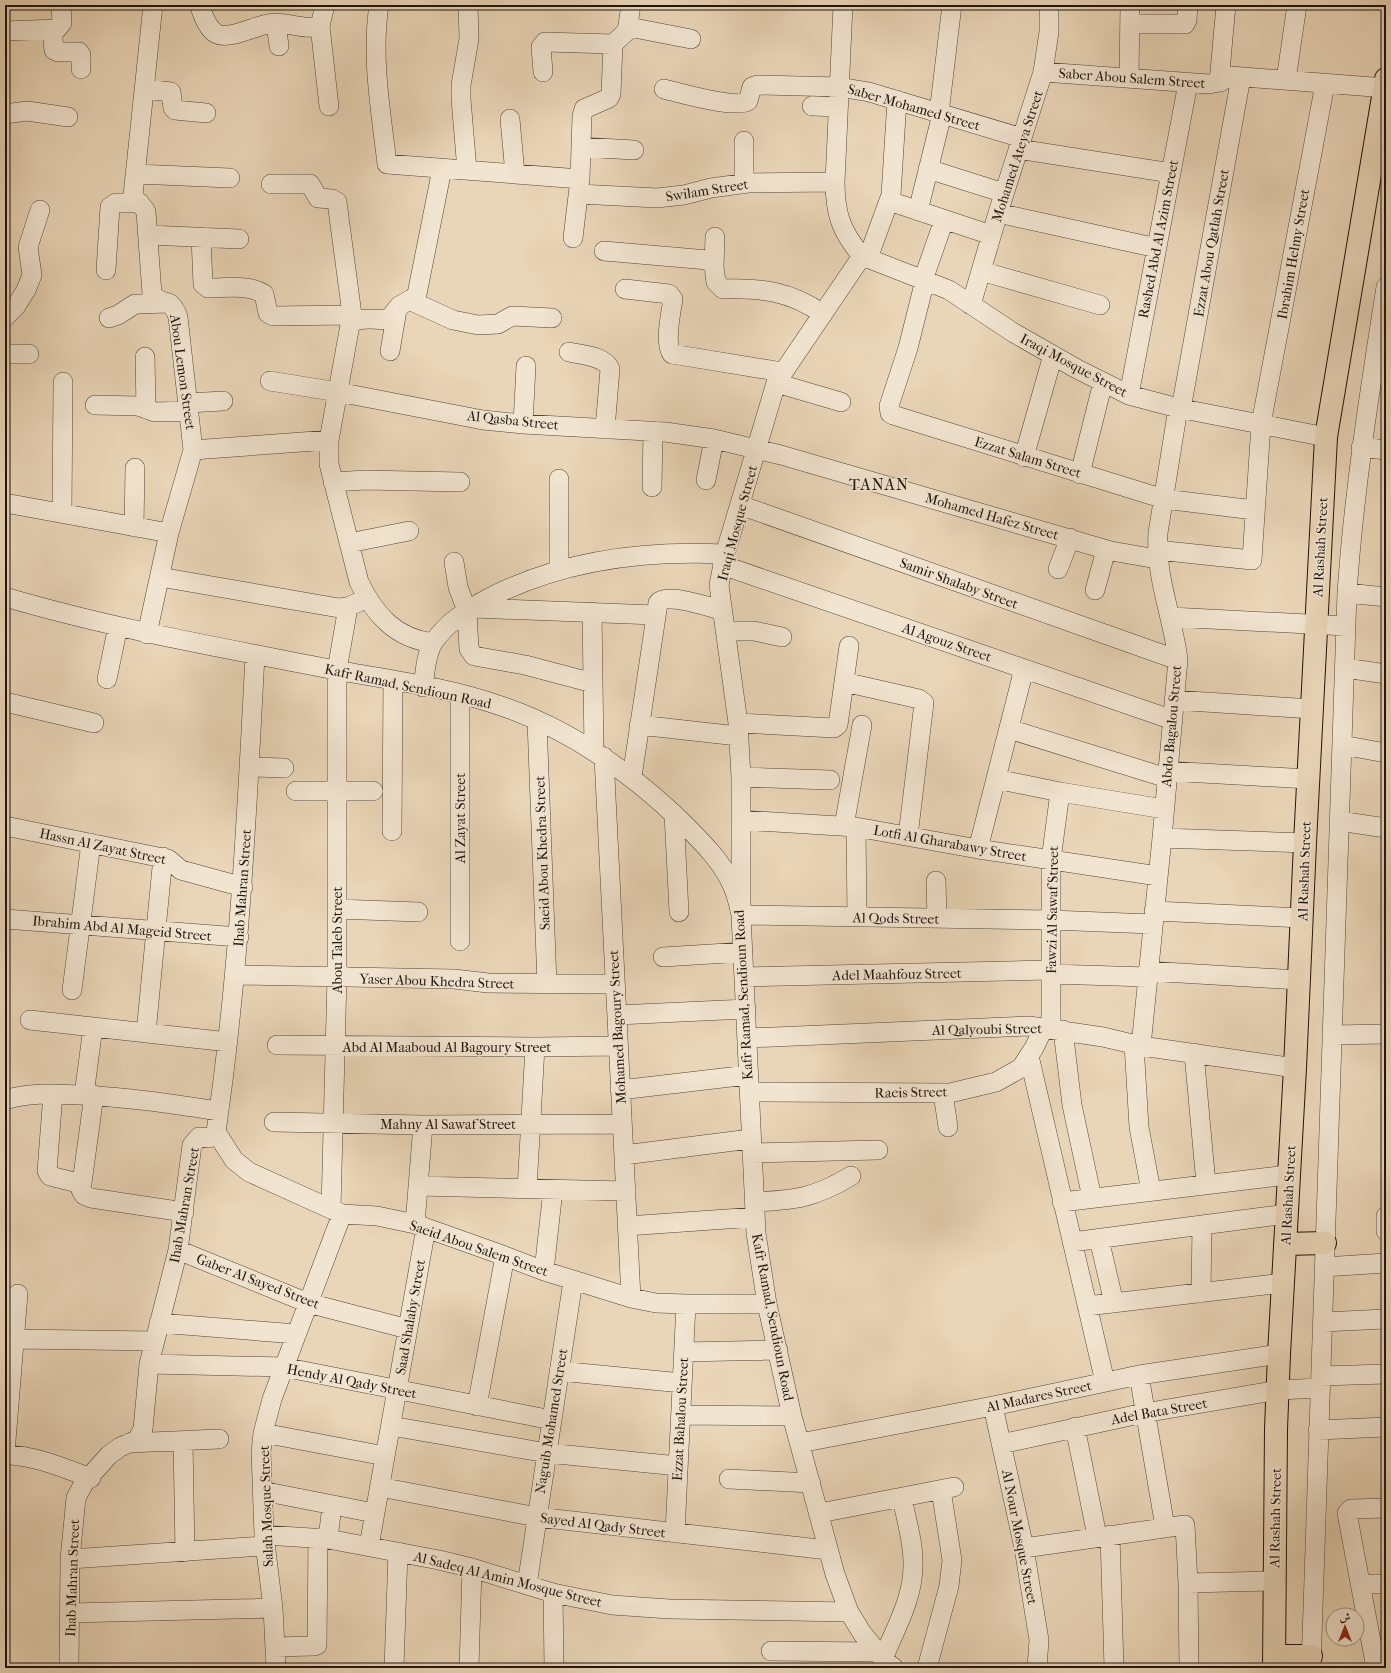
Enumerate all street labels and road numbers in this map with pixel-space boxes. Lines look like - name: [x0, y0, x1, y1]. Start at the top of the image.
- street label: Saber Abou Salem Street: [1058, 65, 1206, 92]
- street label: Saber Mohamed Street: [846, 80, 982, 135]
- street label: Mohamed Ateya Street: [988, 88, 1047, 224]
- street label: Rashed Abd Al Azim Street: [1135, 158, 1182, 320]
- street label: Ezzat Abou Qatlah Street: [1190, 168, 1233, 318]
- street label: Swilam Street: [665, 176, 750, 205]
- street label: Ibrahim Helmy Street: [1274, 188, 1313, 321]
- street label: Abou Lemon Street: [166, 312, 199, 431]
- street label: Iraqi Mosque Street: [1017, 330, 1130, 401]
- street label: Al Qasba Street: [465, 407, 560, 434]
- street label: Ezzat Salam Street: [972, 433, 1083, 482]
- street label: Iraqi Mosque Street: [714, 463, 761, 583]
- street label: Mohamed Hafez Street: [923, 489, 1061, 544]
- street label: Al Rashah Street: [1309, 497, 1332, 598]
- street label: Samir Shalaby Street: [897, 554, 1020, 613]
- street label: Al Agouz Street: [899, 619, 994, 666]
- street label: Kafr Ramad, Sendioun Road: [323, 660, 493, 713]
- street label: Abdo Bagalou Street: [1158, 664, 1185, 789]
- street label: Al Zayat Street: [452, 773, 469, 864]
- street label: Saeid Abou Khedra Street: [531, 775, 554, 930]
- street label: Al Rashah Street: [1294, 821, 1315, 922]
- street label: Lotfi Al Gharabawy Street: [872, 822, 1028, 865]
- street label: Hassn Al Zayat Street: [38, 825, 168, 868]
- street label: Ihab Mahran Street: [230, 829, 255, 947]
- street label: Fawzi Al Sawaf Street: [1043, 846, 1062, 974]
- street label: Abou Taleb Street: [329, 887, 346, 995]
- street label: Kafr Ramad, Sendioun Road: [731, 909, 756, 1080]
- street label: Al Qods Street: [852, 909, 939, 928]
- street label: Ibrahim Abd Al Mageid Street: [32, 912, 212, 945]
- street label: Mohamed Bagoury Street: [605, 949, 630, 1104]
- street label: Adel Maahfouz Street: [831, 965, 962, 984]
- street label: Yaser Abou Khedra Street: [358, 970, 515, 993]
- street label: Al Qalyoubi Street: [931, 1020, 1042, 1039]
- street label: Abd Al Maaboud Al Bagoury Street: [342, 1039, 551, 1056]
- street label: Raeis Street: [874, 1083, 948, 1102]
- street label: Mahny Al Sawaf Street: [380, 1116, 516, 1133]
- street label: Al Rashah Street: [1277, 1145, 1300, 1246]
- street label: Ihab Mahran Street: [166, 1146, 203, 1265]
- street label: Saeid Abou Salem Street: [407, 1217, 550, 1280]
- street label: Kafr Ramad, Sendioun Road: [748, 1232, 797, 1403]
- street label: Gaber Al Sayed Street: [194, 1250, 322, 1313]
- street label: Saad Shalaby Street: [392, 1258, 429, 1376]
- street label: Naguib Mohamed Street: [532, 1347, 571, 1495]
- street label: Ezzat Bahalou Street: [669, 1357, 692, 1481]
- street label: Hendy Al Qady Street: [286, 1361, 418, 1402]
- street label: Al Madares Street: [984, 1377, 1093, 1416]
- street label: Adel Bata Street: [1109, 1395, 1209, 1428]
- street label: Salah Mosque Street: [256, 1445, 277, 1567]
- street label: Al Nour Mosque Street: [998, 1467, 1041, 1606]
- street label: Al Rashah Street: [1266, 1468, 1285, 1569]
- street label: Sayed Al Qady Street: [539, 1509, 667, 1542]
- street label: Ihab Mahran Street: [62, 1519, 83, 1637]
- street label: Al Sadeq Al Amin Mosque Street: [411, 1548, 604, 1611]

